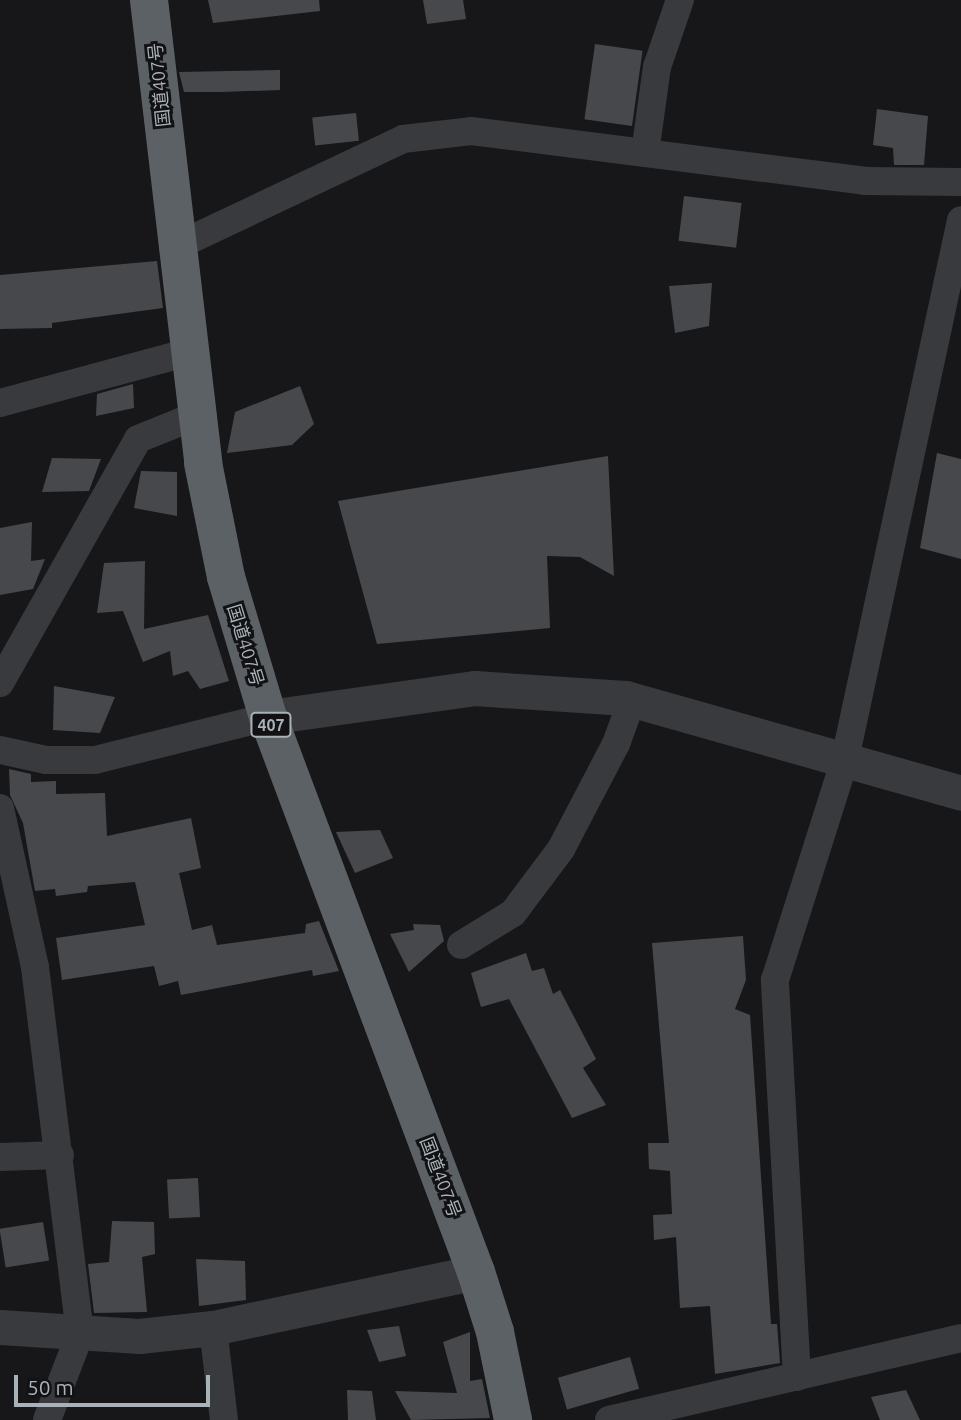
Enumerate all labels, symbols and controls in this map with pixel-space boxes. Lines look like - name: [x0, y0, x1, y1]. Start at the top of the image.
- street label: 国道407号: [144, 42, 174, 128]
- street label: 国道407号: [223, 601, 269, 689]
- road number: 407: [250, 712, 292, 738]
- street label: 国道407号: [416, 1134, 466, 1220]
- scale bar: [18, 1360, 214, 1404]
- text: 50 m: [27, 1375, 74, 1399]

